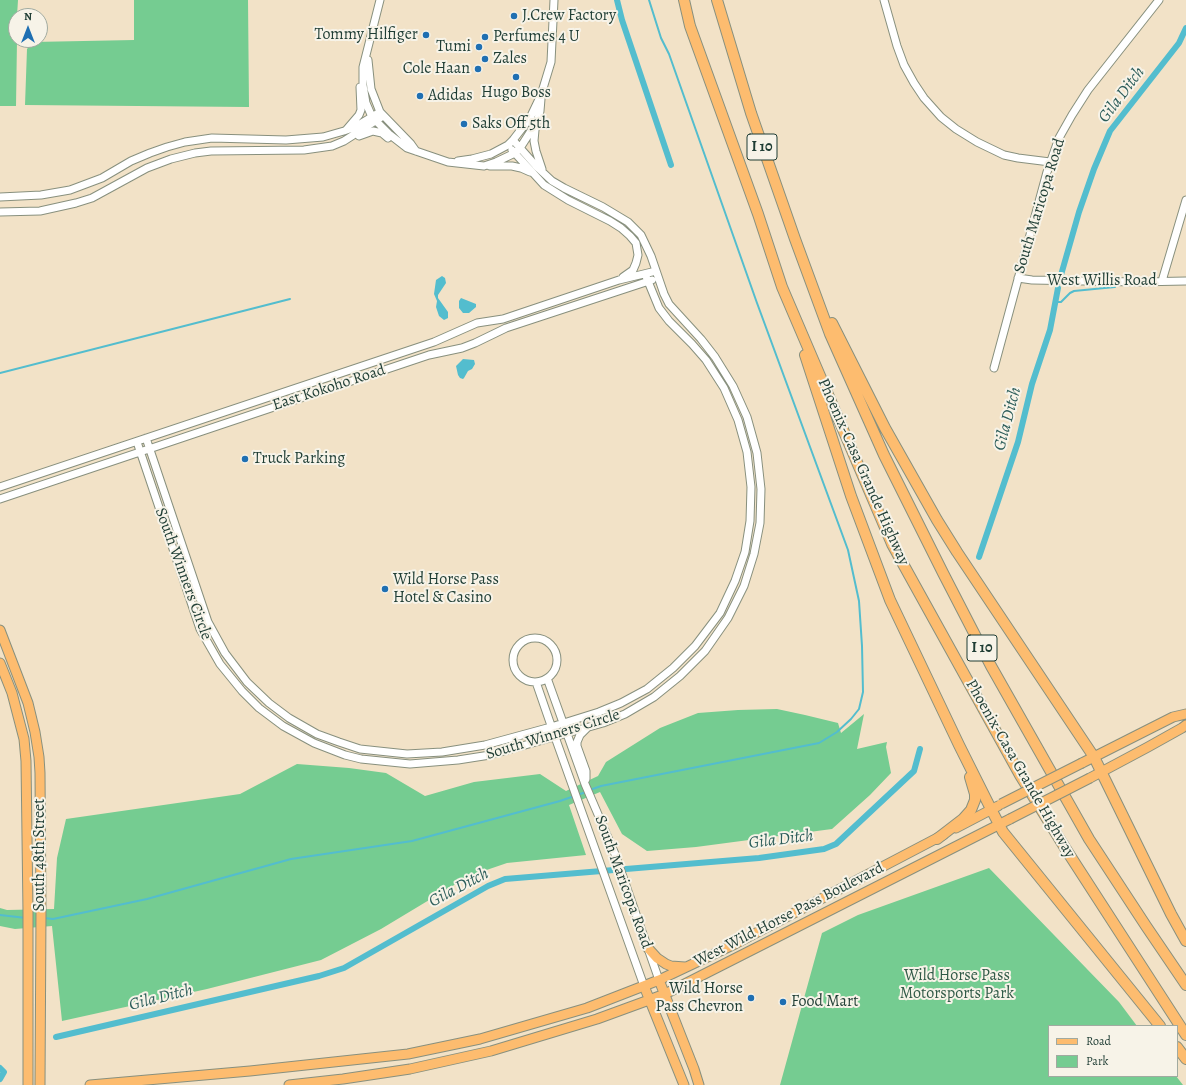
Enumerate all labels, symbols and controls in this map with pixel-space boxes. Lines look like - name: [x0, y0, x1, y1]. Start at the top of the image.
- place label: J.Crew Factory: [522, 6, 616, 26]
- north arrow: [8, 8, 48, 48]
- text: N: [24, 9, 32, 24]
- marker: J.Crew Factory: [509, 11, 519, 21]
- place label: Tommy Hilfiger: [315, 25, 418, 45]
- place label: Perfumes 4 U: [493, 27, 580, 47]
- marker: Tommy Hilfiger: [421, 30, 431, 40]
- marker: Perfumes 4 U: [480, 32, 490, 42]
- place label: Tumi: [436, 37, 471, 57]
- marker: Tumi: [474, 42, 484, 52]
- place label: Zales: [493, 49, 527, 69]
- marker: Zales: [480, 54, 490, 64]
- place label: Cole Haan: [403, 59, 470, 79]
- water label: Gila Ditch: [1094, 63, 1150, 127]
- marker: Cole Haan: [473, 64, 483, 74]
- marker: Hugo Boss: [511, 72, 521, 82]
- place label: Hugo Boss: [481, 83, 551, 103]
- place label: Adidas: [428, 86, 473, 106]
- marker: Adidas: [415, 91, 425, 101]
- place label: Saks Off 5th: [472, 114, 550, 134]
- marker: Saks Off 5th: [459, 119, 469, 129]
- road number: I 10: [747, 134, 777, 160]
- street label: South Maricopa Road: [1010, 136, 1070, 276]
- street label: West Willis Road: [1047, 271, 1157, 291]
- street label: East Kokoho Road: [270, 361, 388, 415]
- street label: Phoenix-Casa Grande Highway: [813, 375, 913, 569]
- water label: Gila Ditch: [990, 385, 1026, 453]
- place label: Truck Parking: [253, 449, 345, 469]
- marker: Truck Parking: [240, 454, 250, 464]
- street label: South Winners Circle: [150, 505, 216, 643]
- place label: Wild Horse Pass Hotel & Casino: [393, 570, 499, 608]
- marker: Wild Horse Pass Hotel & Casino: [380, 584, 390, 594]
- road number: I 10: [967, 635, 997, 661]
- street label: Phoenix-Casa Grande Highway: [961, 676, 1079, 862]
- street label: South Winners Circle: [484, 705, 622, 765]
- street label: South 48th Street: [30, 798, 50, 912]
- street label: South Maricopa Road: [590, 813, 656, 951]
- water label: Gila Ditch: [748, 826, 814, 854]
- street label: West Wild Horse Pass Boulevard: [691, 859, 887, 971]
- water label: Gila Ditch: [426, 864, 492, 912]
- park label: Wild Horse Pass Motorsports Park: [900, 966, 1014, 1004]
- place label: Wild Horse Pass Chevron: [655, 979, 743, 1017]
- water label: Gila Ditch: [127, 980, 195, 1016]
- place label: Food Mart: [791, 992, 858, 1012]
- marker: Wild Horse Pass Chevron: [746, 993, 756, 1003]
- marker: Food Mart: [778, 997, 788, 1007]
- legend: [1048, 1025, 1178, 1077]
- text: Road: [1086, 1033, 1111, 1049]
- text: Park: [1086, 1053, 1109, 1069]

